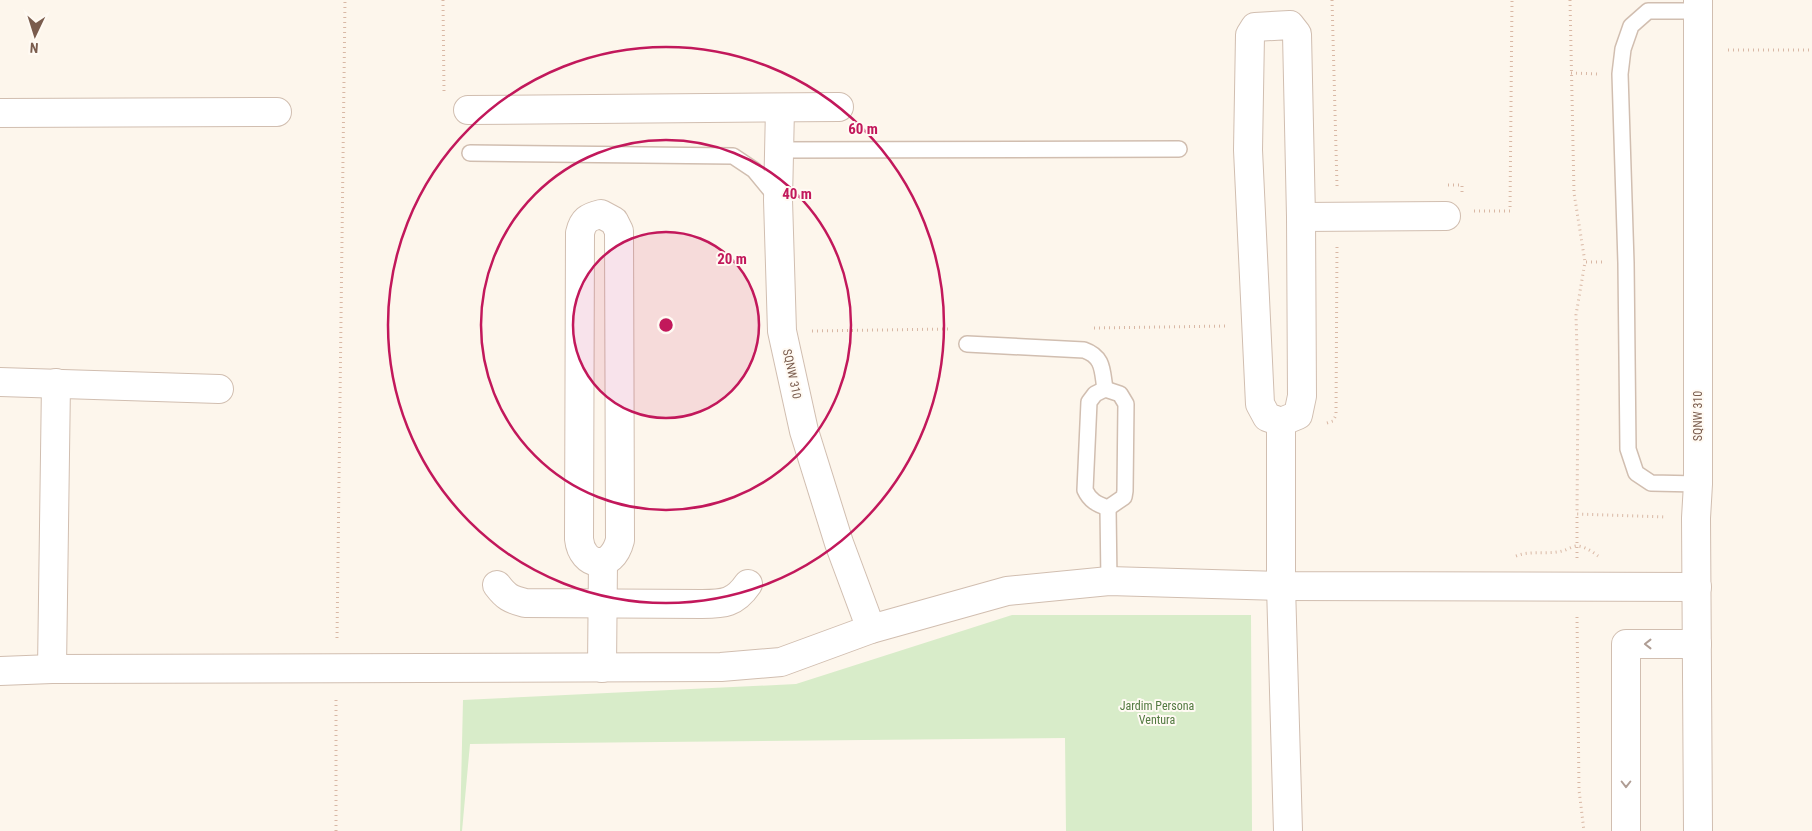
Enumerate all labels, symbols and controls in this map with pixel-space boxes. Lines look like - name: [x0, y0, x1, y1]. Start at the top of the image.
- north arrow: [10, 10, 60, 60]
- text: N: [29, 40, 39, 56]
- text: 60 m: [848, 120, 878, 138]
- text: 40 m: [782, 185, 812, 203]
- text: 20 m: [717, 250, 747, 268]
- centre of rings: [657, 316, 675, 334]
- street label: SQNW 310: [780, 348, 804, 400]
- street label: SQNW 310: [1691, 391, 1705, 441]
- one-way arrow: [1644, 639, 1652, 649]
- park label: Jardim Persona Ventura: [1120, 699, 1194, 727]
- one-way arrow: [1621, 781, 1631, 789]

